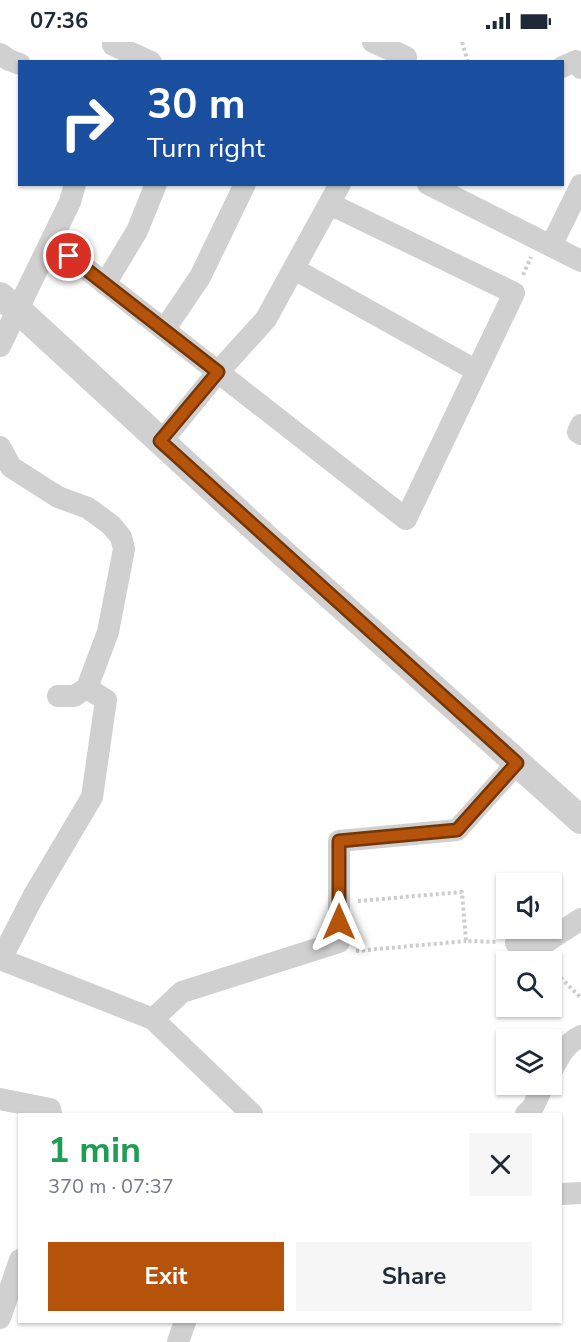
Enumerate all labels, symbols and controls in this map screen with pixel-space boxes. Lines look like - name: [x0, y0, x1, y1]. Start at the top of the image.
- text: 07:36: [30, 6, 88, 36]
- text: 30 m: [147, 76, 246, 133]
- icon: right: [48, 84, 126, 162]
- text: Turn right: [147, 130, 265, 167]
- pin: [43, 230, 94, 281]
- icon: arrive: [52, 239, 85, 272]
- map controls: [496, 873, 562, 1095]
- button: sound: [496, 873, 562, 939]
- position arrow: [307, 890, 371, 954]
- button: search: [496, 951, 562, 1017]
- button: layers: [496, 1029, 562, 1095]
- text: 1 min: [48, 1126, 141, 1175]
- button: close: [469, 1133, 532, 1196]
- text: 370 m · 07:37: [48, 1173, 174, 1200]
- button: Exit: [48, 1242, 284, 1311]
- button: Share: [296, 1242, 532, 1311]

